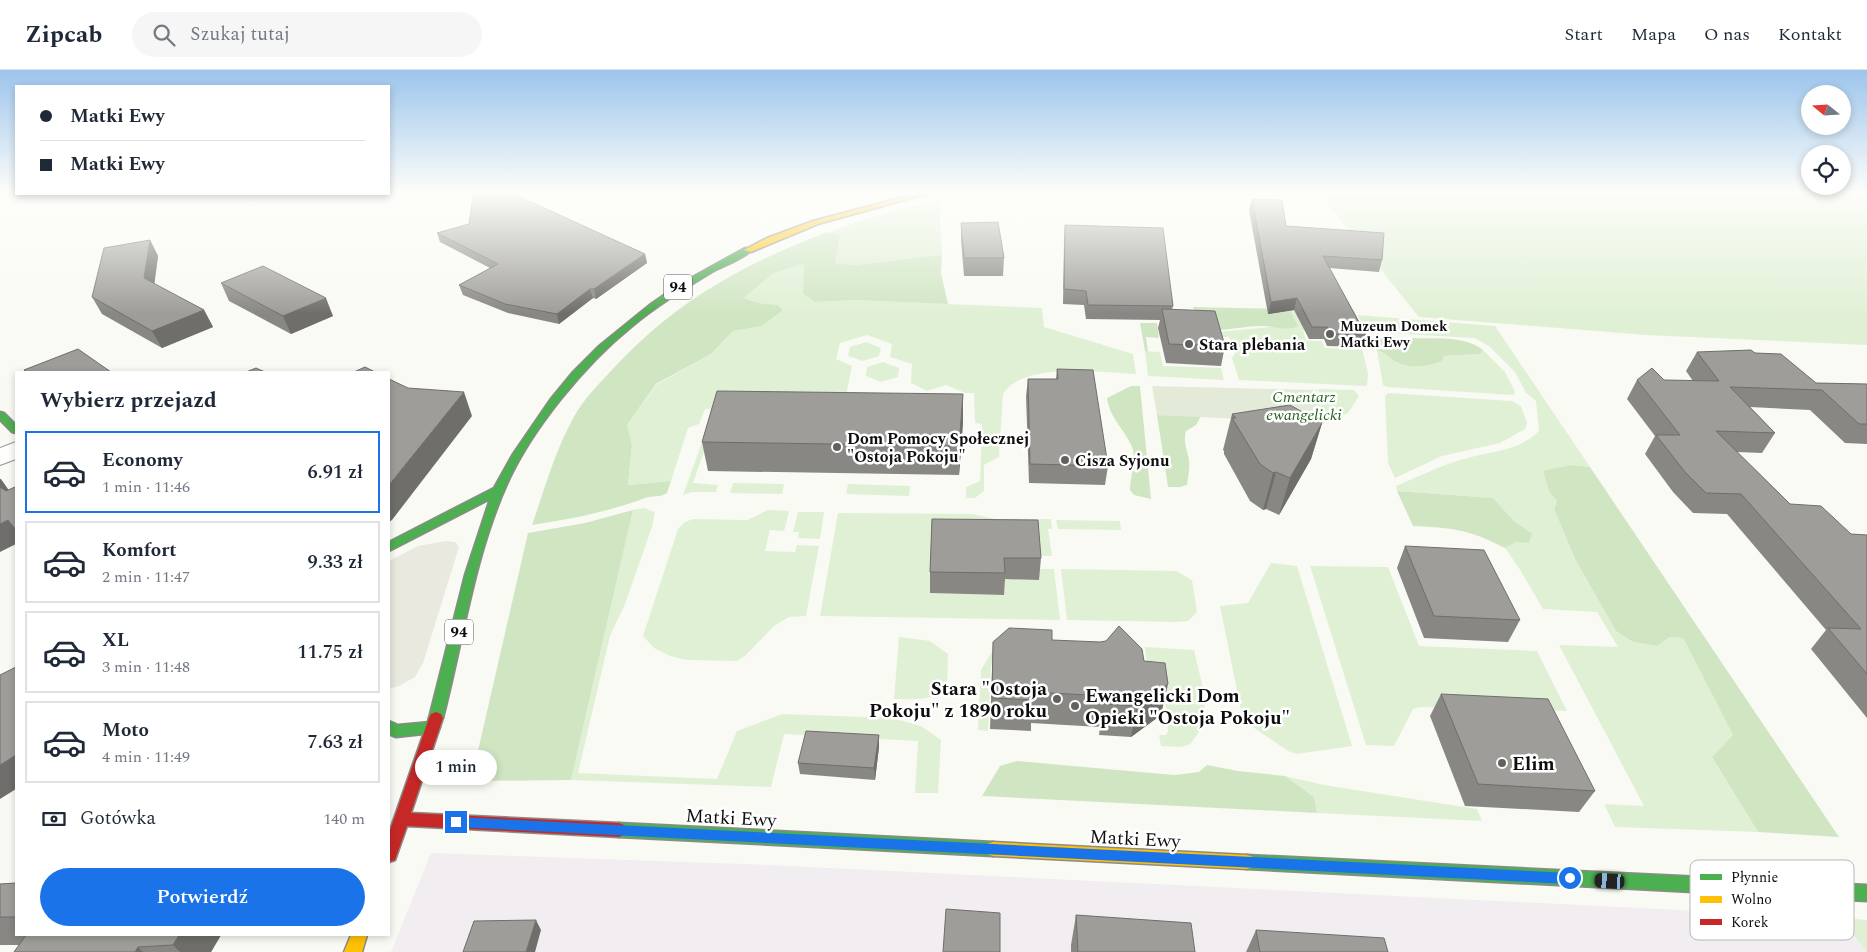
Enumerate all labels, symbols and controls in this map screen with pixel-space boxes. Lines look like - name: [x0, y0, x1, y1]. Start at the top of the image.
- search box: [132, 12, 482, 57]
- text: Zipcab: [25, 17, 102, 53]
- text: Szukaj tutaj: [190, 20, 290, 49]
- icon: search: [150, 21, 178, 49]
- text: Start: [1564, 21, 1603, 48]
- text: Mapa: [1631, 21, 1676, 48]
- text: O nas: [1704, 21, 1750, 48]
- text: Kontakt: [1778, 21, 1842, 48]
- north arrow: [1801, 85, 1851, 135]
- map controls: [1801, 85, 1851, 195]
- text: Matki Ewy: [70, 102, 165, 131]
- button: locate: [1801, 145, 1851, 195]
- text: Matki Ewy: [70, 150, 165, 179]
- road number: 94: [664, 274, 692, 300]
- place label: Muzeum Domek Matki Ewy: [1340, 316, 1448, 353]
- marker: Muzeum Domek Matki Ewy: [1324, 328, 1336, 340]
- place label: Stara plebania: [1199, 333, 1306, 357]
- marker: Stara plebania: [1183, 338, 1195, 350]
- text: Wybierz przejazd: [40, 384, 217, 417]
- park label: Cmentarz ewangelicki: [1266, 385, 1342, 427]
- place label: Dom Pomocy Społecznej "Ostoja Pokoju": [847, 427, 1029, 469]
- marker: Dom Pomocy Społecznej "Ostoja Pokoju": [831, 441, 843, 453]
- text: Economy: [102, 446, 183, 475]
- place label: Cisza Syjonu: [1075, 449, 1170, 473]
- icon: car: [42, 450, 87, 495]
- marker: Cisza Syjonu: [1059, 454, 1071, 466]
- text: 6.91 zł: [308, 458, 363, 487]
- text: 1 min · 11:46: [102, 475, 190, 499]
- text: Komfort: [102, 536, 177, 565]
- icon: car: [42, 540, 87, 585]
- text: 9.33 zł: [308, 548, 363, 577]
- text: 2 min · 11:47: [102, 565, 190, 589]
- road number: 94: [445, 620, 473, 644]
- text: XL: [102, 626, 129, 655]
- icon: car: [42, 630, 87, 675]
- text: 11.75 zł: [297, 638, 363, 667]
- text: 3 min · 11:48: [102, 655, 190, 679]
- place label: Stara "Ostoja Pokoju" z 1890 roku: [869, 675, 1047, 726]
- place label: Ewangelicki Dom Opieki "Ostoja Pokoju": [1085, 682, 1290, 733]
- marker: Stara "Ostoja Pokoju" z 1890 roku: [1051, 693, 1063, 705]
- marker: Ewangelicki Dom Opieki "Ostoja Pokoju": [1069, 700, 1081, 712]
- text: Moto: [102, 716, 149, 745]
- icon: car: [42, 720, 87, 765]
- text: 7.63 zł: [308, 728, 363, 757]
- text: 4 min · 11:49: [102, 745, 190, 769]
- callout: 1 min: [415, 750, 497, 784]
- place label: Elim: [1512, 750, 1555, 779]
- text: 1 min: [435, 755, 477, 779]
- marker: Elim: [1496, 757, 1508, 769]
- street label: Matki Ewy: [685, 802, 778, 835]
- text: Gotówka: [80, 804, 156, 833]
- icon: cash: [40, 805, 68, 833]
- text: 140 m: [323, 807, 365, 831]
- route end: [445, 811, 467, 833]
- street label: Matki Ewy: [1089, 823, 1182, 856]
- legend: [1690, 860, 1854, 940]
- route start: [1559, 867, 1581, 889]
- text: Płynnie: [1731, 867, 1778, 888]
- button: Potwierdź: [40, 868, 365, 926]
- car: [1594, 873, 1625, 889]
- text: Wolno: [1731, 889, 1772, 910]
- text: Korek: [1731, 912, 1769, 933]

